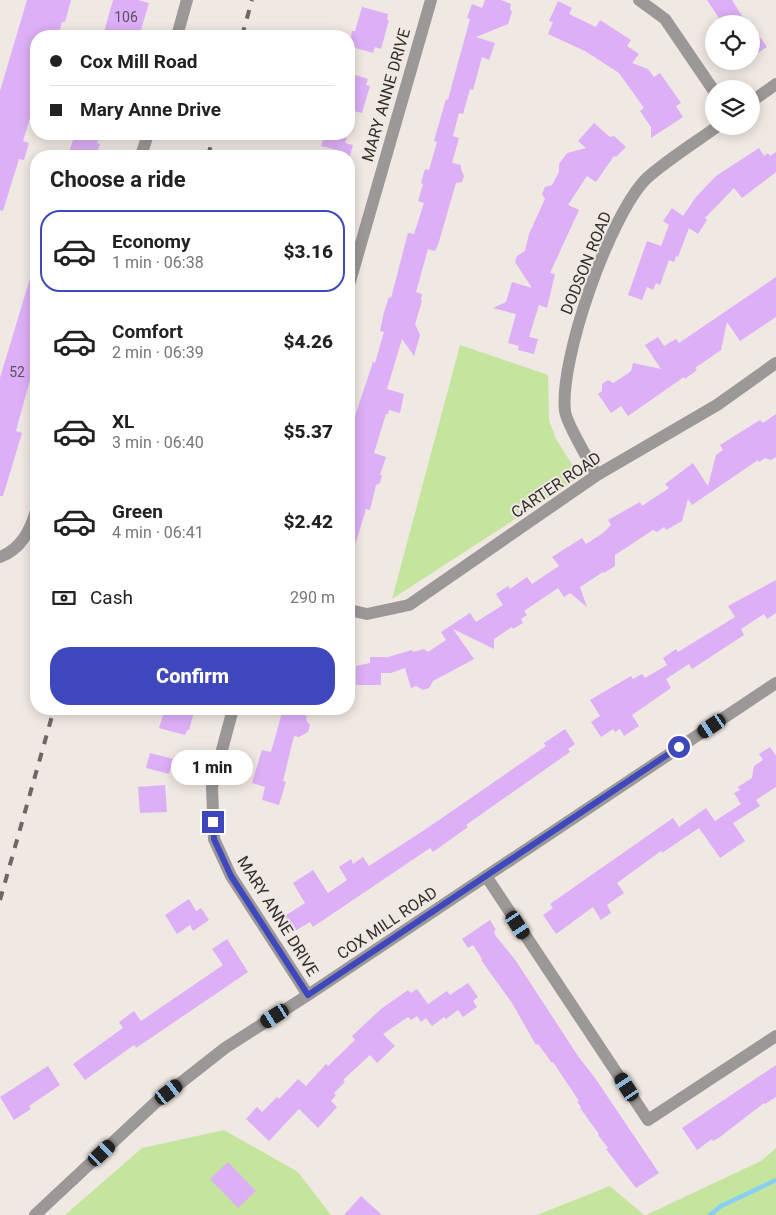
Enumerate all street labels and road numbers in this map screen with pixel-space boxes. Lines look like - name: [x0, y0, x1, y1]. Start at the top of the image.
- street label: MARY ANNE DRIVE: [358, 26, 414, 164]
- street label: DODSON ROAD: [557, 209, 615, 317]
- street label: CARTER ROAD: [507, 448, 605, 522]
- street label: MARY ANNE DRIVE: [233, 852, 323, 980]
- street label: COX MILL ROAD: [333, 883, 441, 963]

